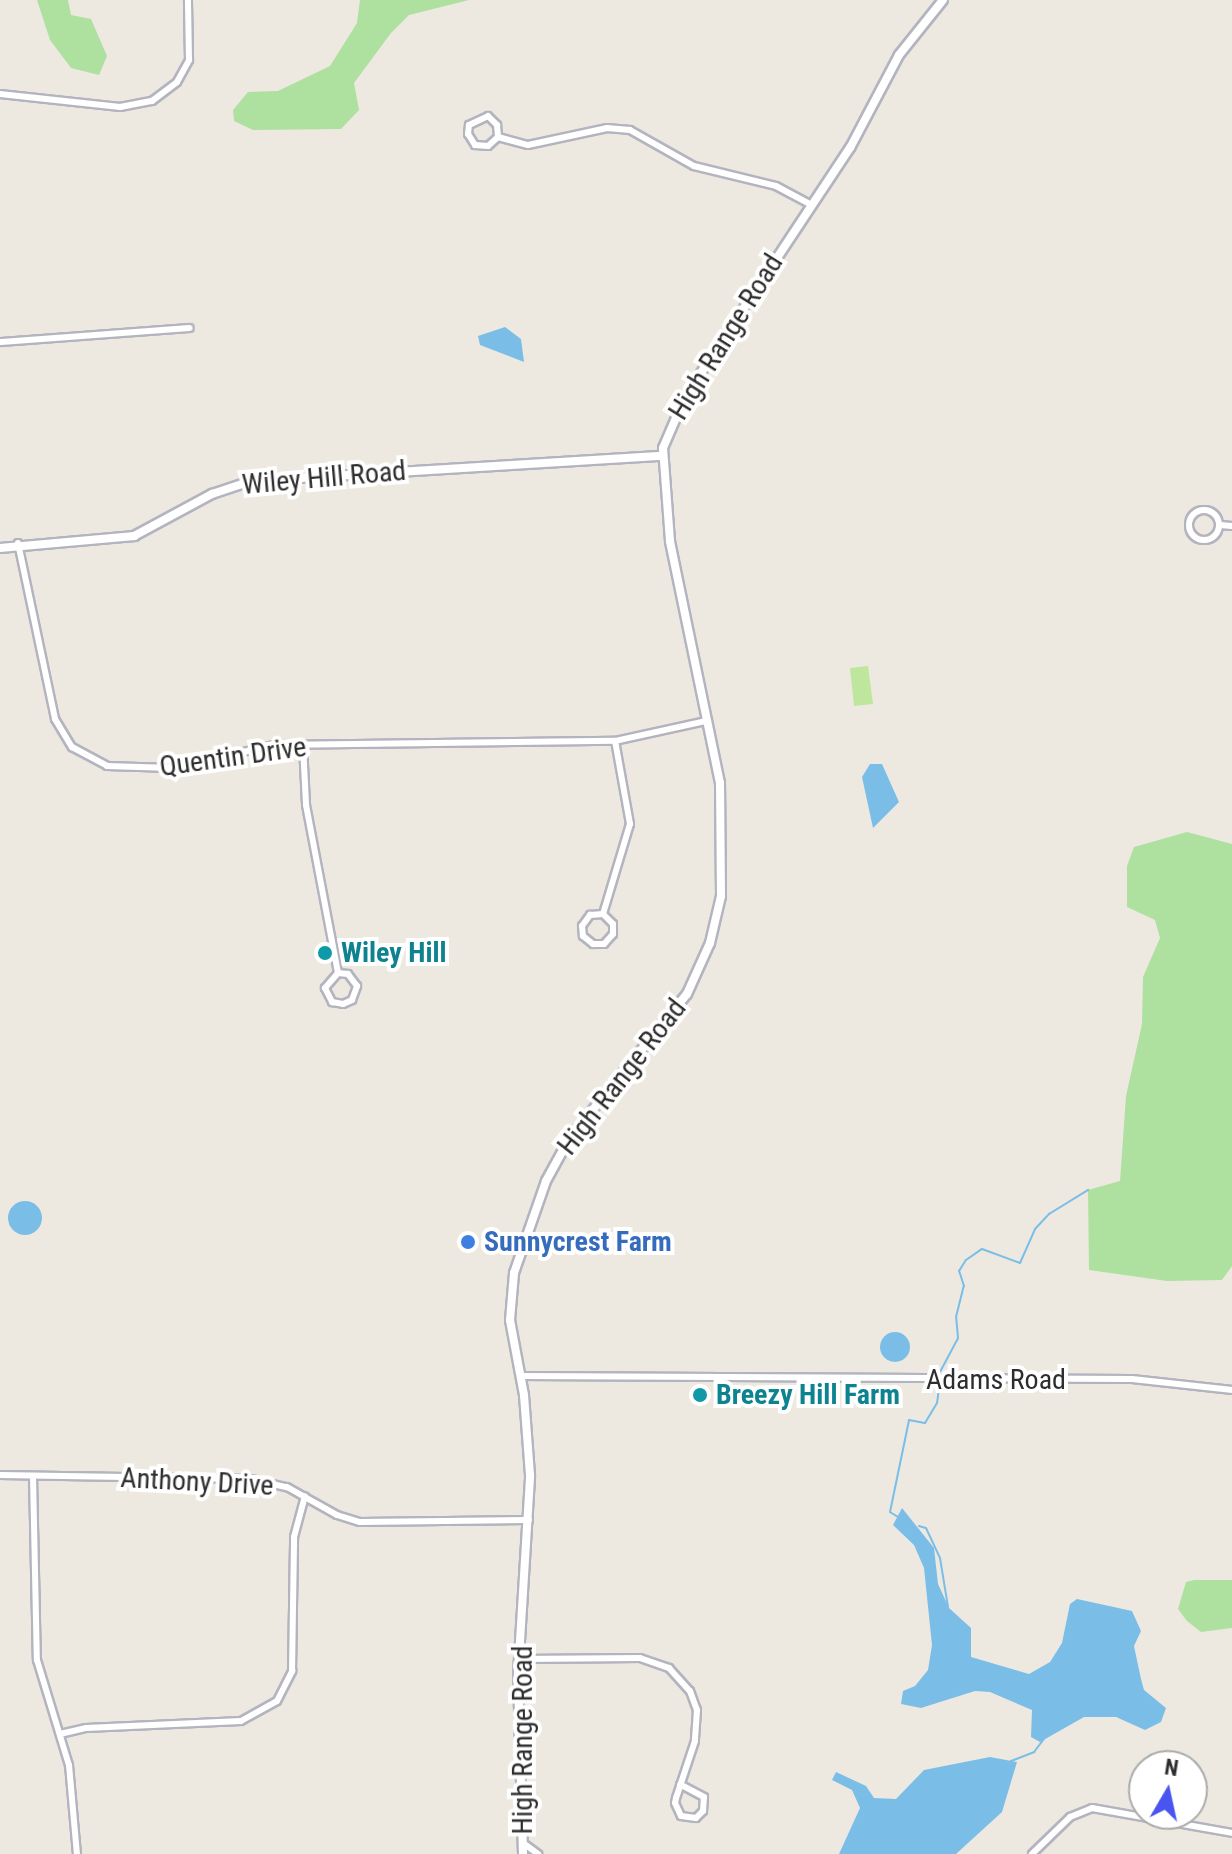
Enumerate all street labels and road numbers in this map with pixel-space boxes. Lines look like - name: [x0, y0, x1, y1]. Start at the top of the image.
- street label: High Range Road: [662, 248, 790, 426]
- street label: Wiley Hill Road: [241, 454, 407, 502]
- street label: Quentin Drive: [158, 730, 308, 784]
- street label: High Range Road: [551, 992, 693, 1162]
- street label: Adams Road: [926, 1363, 1066, 1397]
- street label: Anthony Drive: [120, 1461, 274, 1503]
- street label: High Range Road: [506, 1646, 540, 1834]

